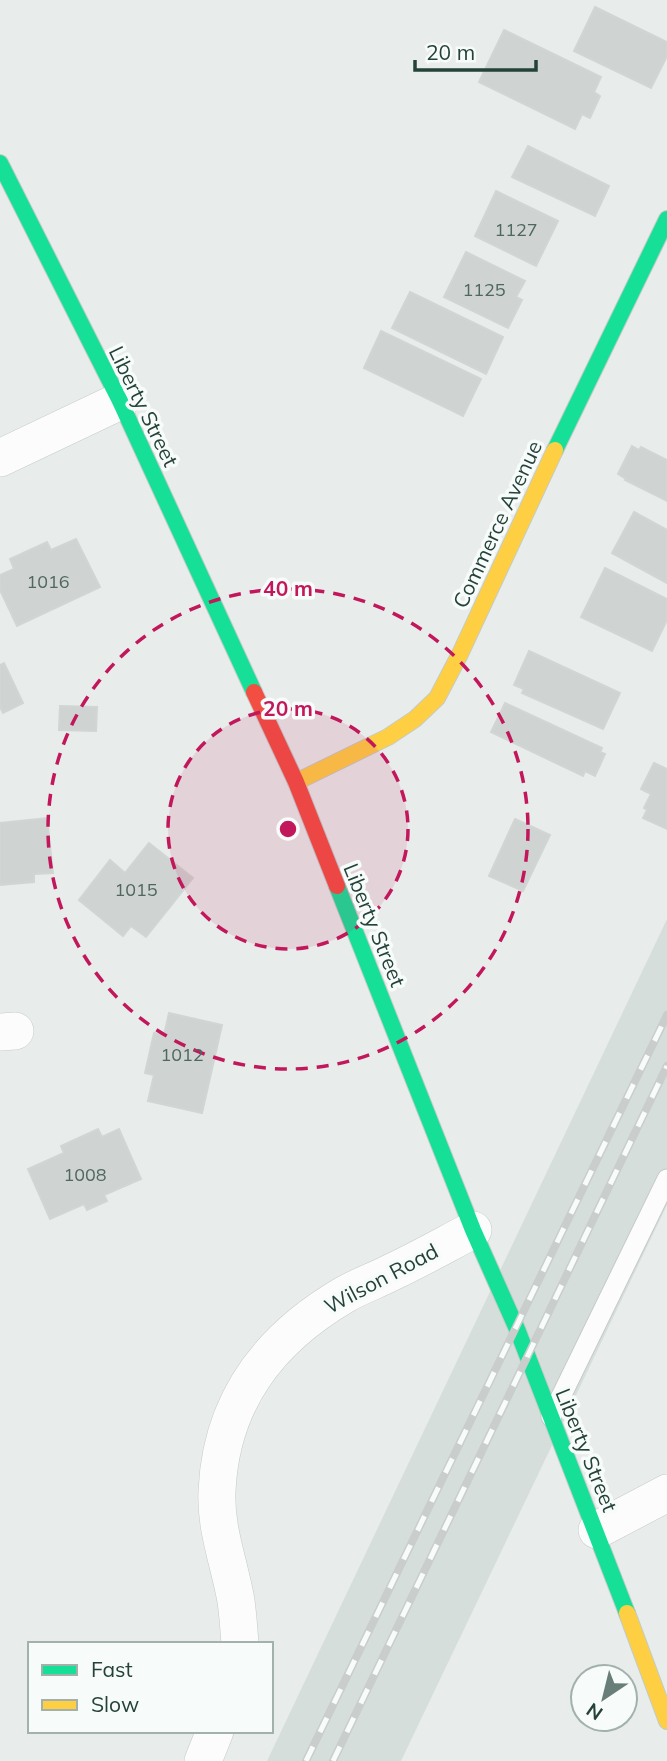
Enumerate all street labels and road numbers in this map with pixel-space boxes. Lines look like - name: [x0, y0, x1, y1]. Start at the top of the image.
- street label: Liberty Street: [104, 342, 184, 470]
- street label: Commerce Avenue: [447, 436, 547, 612]
- street label: Liberty Street: [338, 859, 412, 991]
- street label: Wilson Road: [320, 1237, 442, 1319]
- street label: Liberty Street: [550, 1384, 624, 1516]

